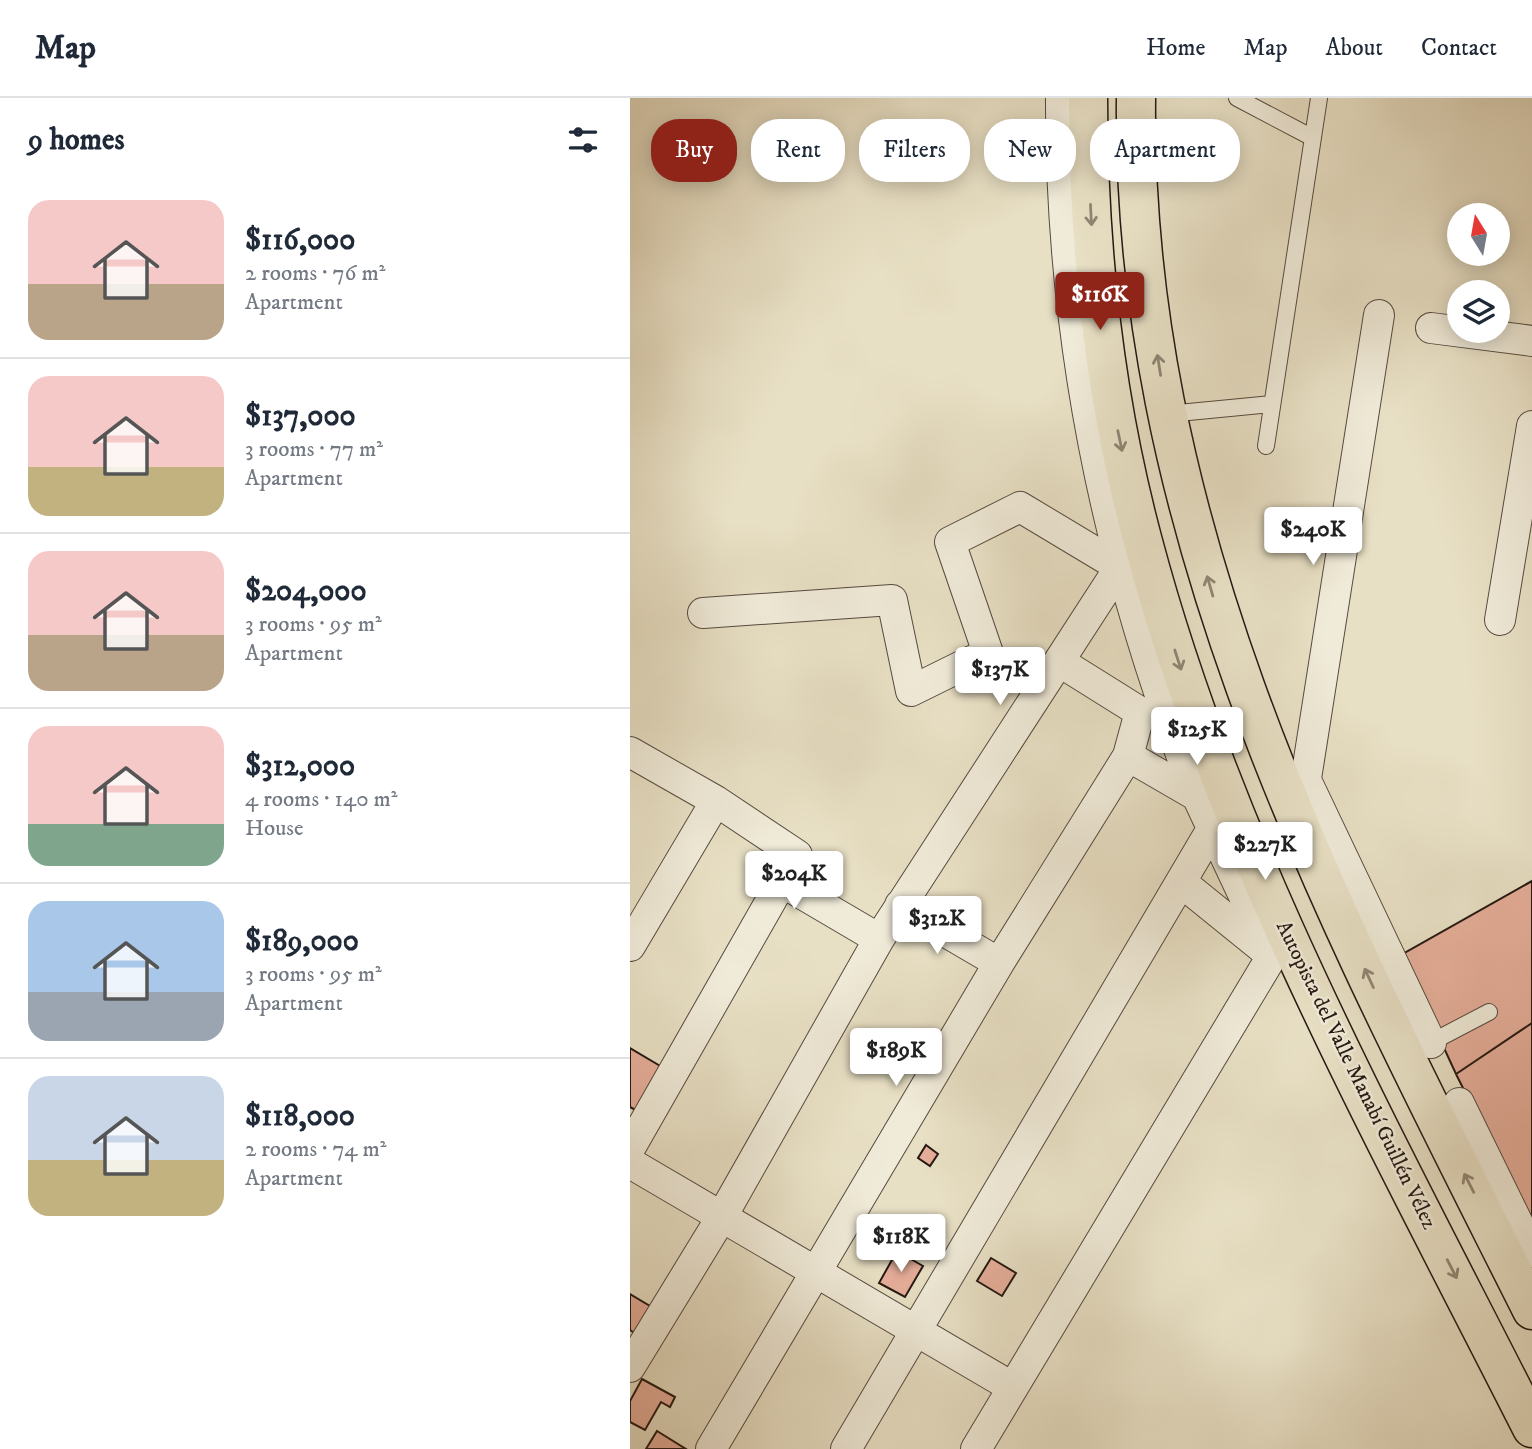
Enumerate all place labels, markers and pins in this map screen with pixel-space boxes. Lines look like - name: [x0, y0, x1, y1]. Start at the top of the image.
- pin: $116K: [1051, 272, 1149, 332]
- pin: $240K: [1264, 508, 1362, 567]
- pin: $137K: [951, 648, 1049, 707]
- pin: $125K: [1148, 708, 1246, 767]
- pin: $227K: [1216, 822, 1314, 882]
- pin: $204K: [745, 852, 843, 911]
- pin: $312K: [888, 896, 986, 956]
- pin: $189K: [847, 1028, 945, 1088]
- pin: $118K: [852, 1214, 950, 1274]

